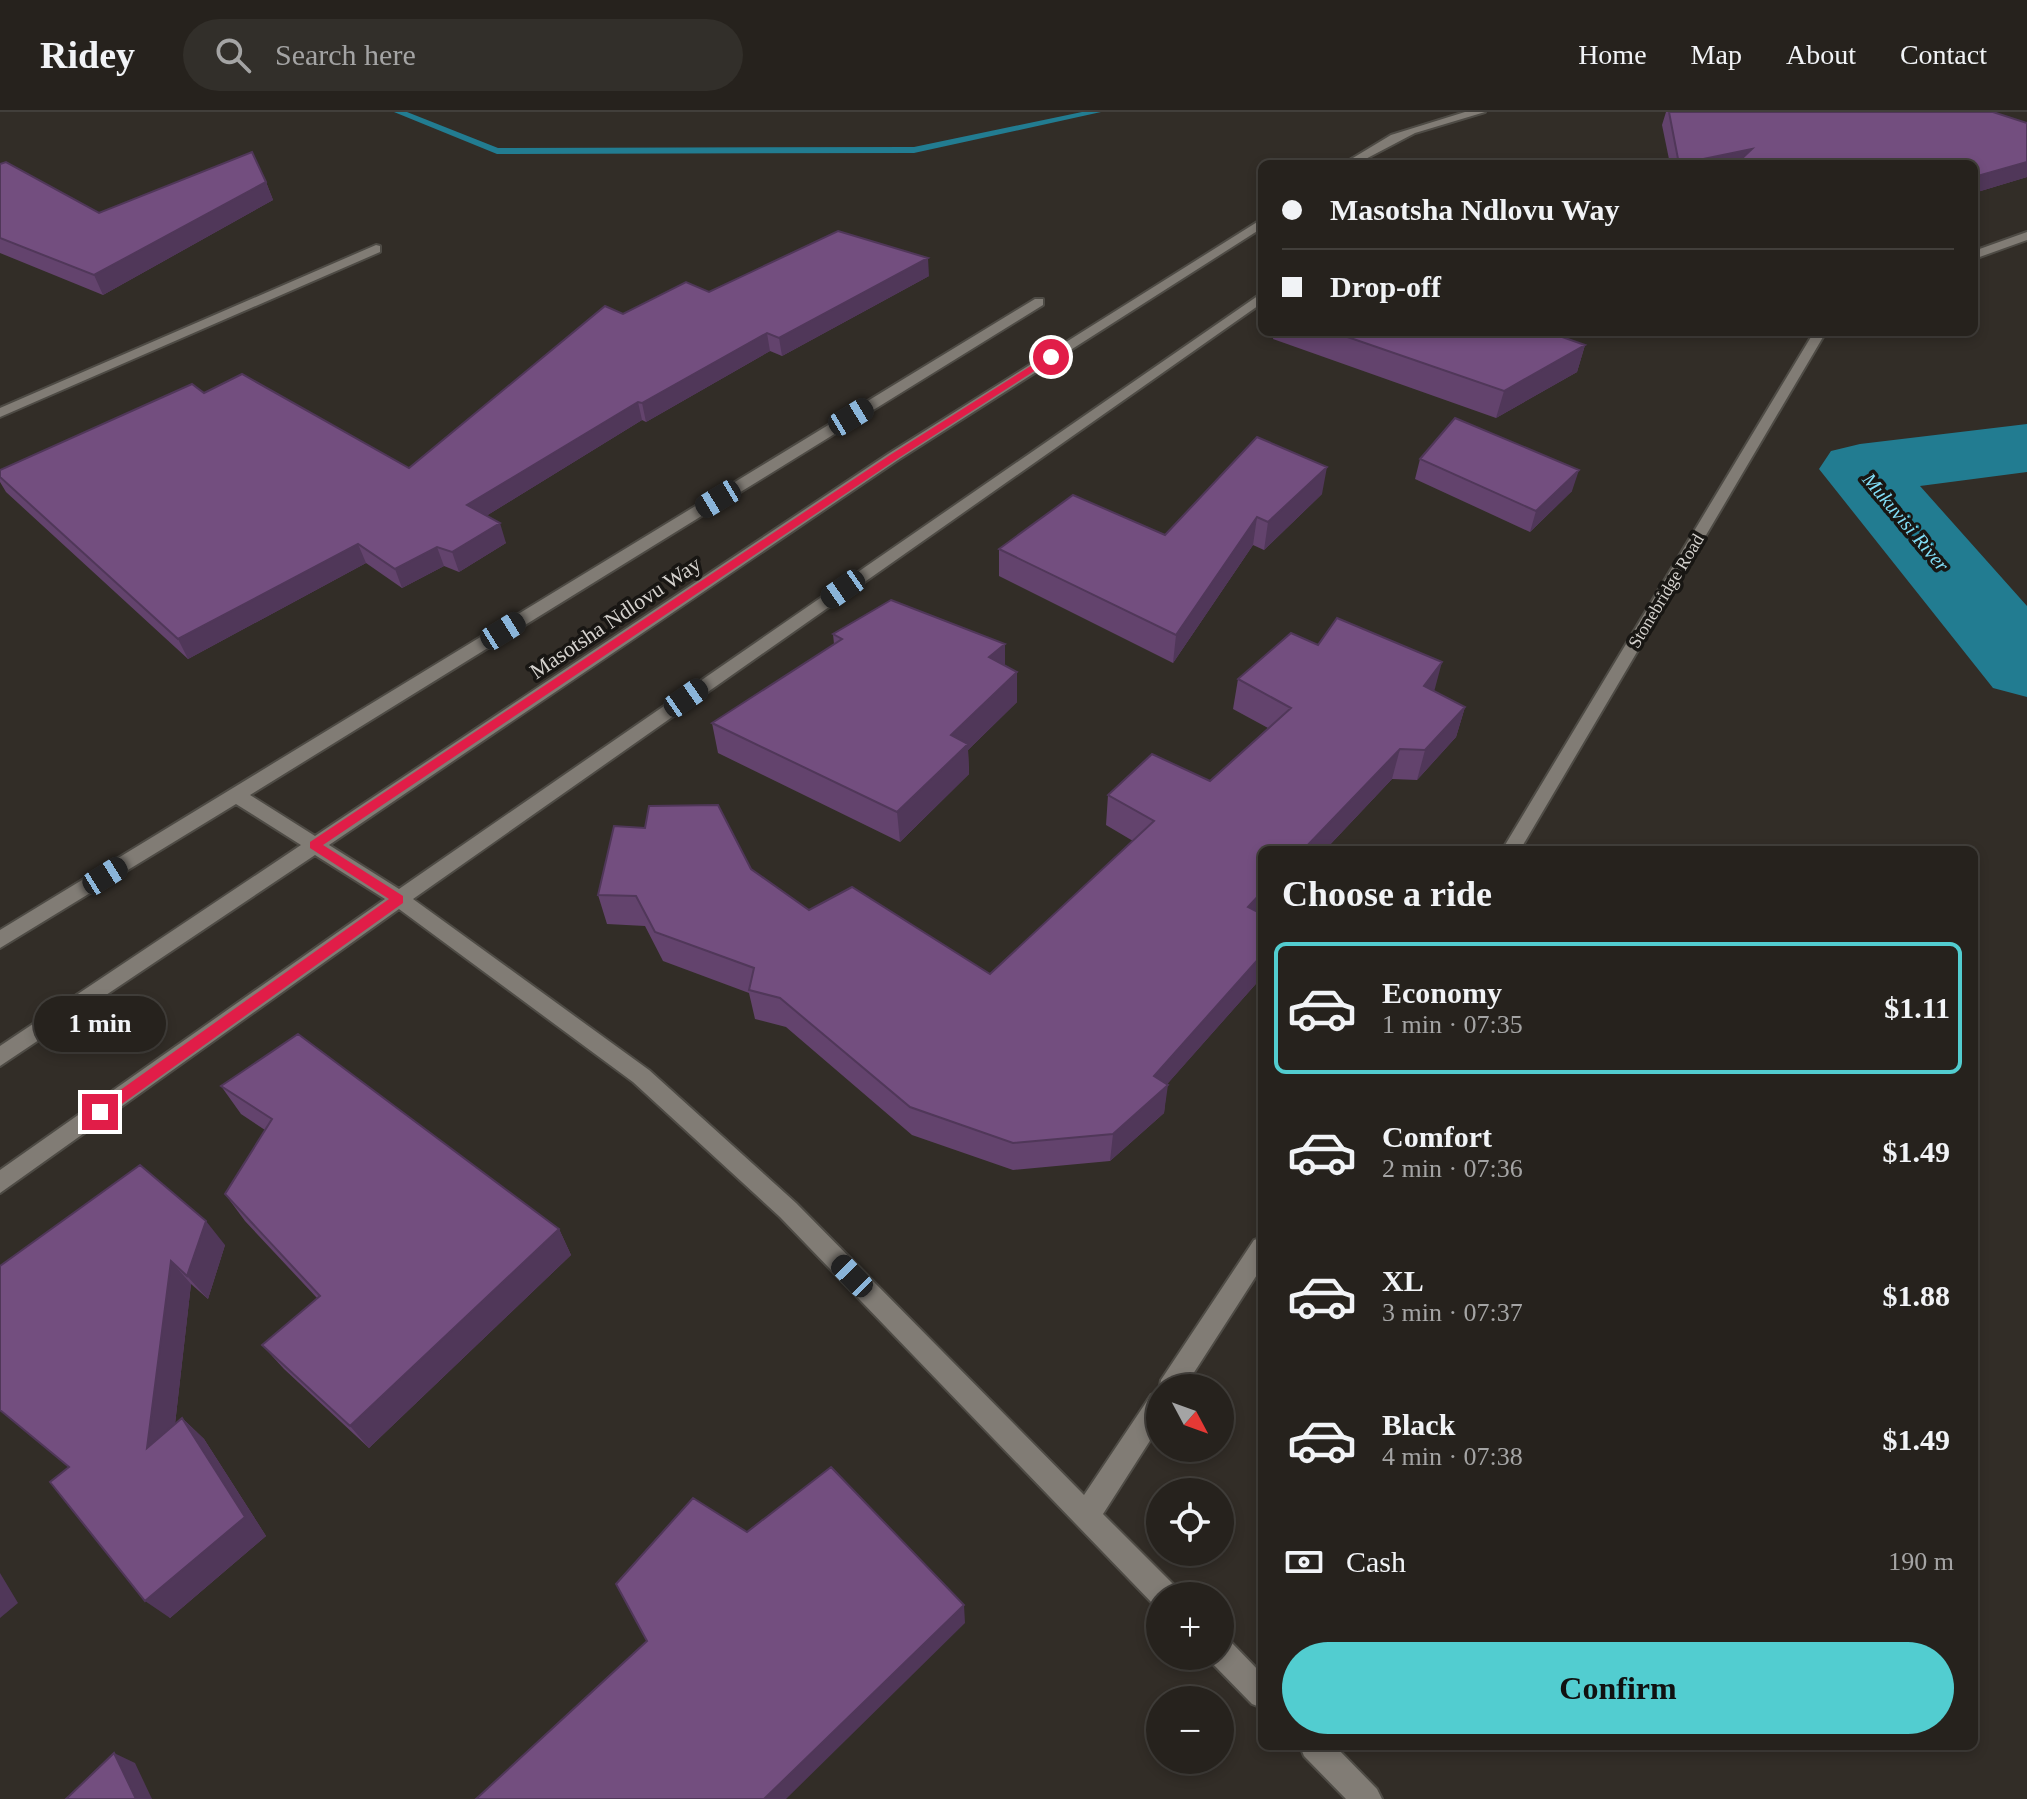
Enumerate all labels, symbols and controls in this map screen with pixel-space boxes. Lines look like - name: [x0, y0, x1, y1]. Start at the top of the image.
- search box: [183, 19, 743, 91]
- icon: search: [211, 33, 255, 77]
- text: Ridey: [40, 34, 135, 76]
- text: Search here: [275, 38, 416, 71]
- text: Home: [1578, 39, 1647, 70]
- text: Map: [1691, 39, 1742, 70]
- text: About: [1786, 39, 1856, 70]
- text: Contact: [1900, 39, 1987, 70]
- text: Masotsha Ndlovu Way: [1330, 193, 1620, 226]
- text: Drop-off: [1330, 270, 1441, 303]
- route start: [1033, 339, 1069, 375]
- car: [824, 394, 878, 440]
- water label: Mukuvisi River: [1858, 468, 1954, 576]
- car: [691, 476, 745, 522]
- street label: Stonebridge Road: [1624, 530, 1708, 652]
- street label: Masotsha Ndlovu Way: [525, 551, 705, 684]
- car: [816, 565, 870, 613]
- car: [476, 608, 530, 654]
- car: [659, 674, 713, 722]
- car: [78, 853, 132, 899]
- text: Choose a ride: [1282, 874, 1492, 914]
- icon: car: [1286, 972, 1358, 1044]
- text: Economy: [1382, 976, 1502, 1009]
- text: $1.11: [1884, 991, 1950, 1024]
- callout: 1 min: [34, 996, 166, 1052]
- text: 1 min: [69, 1009, 131, 1038]
- text: 1 min · 07:35: [1382, 1010, 1523, 1039]
- route end: [82, 1094, 118, 1130]
- icon: car: [1286, 1116, 1358, 1188]
- text: Comfort: [1382, 1120, 1492, 1153]
- text: $1.49: [1883, 1135, 1950, 1168]
- text: 2 min · 07:36: [1382, 1154, 1523, 1183]
- car: [827, 1250, 877, 1302]
- icon: car: [1286, 1260, 1358, 1332]
- text: XL: [1382, 1264, 1424, 1297]
- text: $1.88: [1883, 1279, 1950, 1312]
- text: 3 min · 07:37: [1382, 1298, 1523, 1327]
- north arrow: [1146, 1374, 1234, 1462]
- map controls: [1146, 1374, 1234, 1774]
- icon: car: [1286, 1404, 1358, 1476]
- text: Black: [1382, 1408, 1455, 1441]
- text: $1.49: [1883, 1423, 1950, 1456]
- text: 4 min · 07:38: [1382, 1442, 1523, 1471]
- button: locate: [1146, 1478, 1234, 1566]
- icon: cash: [1282, 1540, 1326, 1584]
- text: Cash: [1346, 1545, 1406, 1578]
- text: 190 m: [1888, 1547, 1954, 1576]
- button: +: [1146, 1582, 1234, 1670]
- button: Confirm: [1282, 1642, 1954, 1734]
- button: −: [1146, 1686, 1234, 1774]

